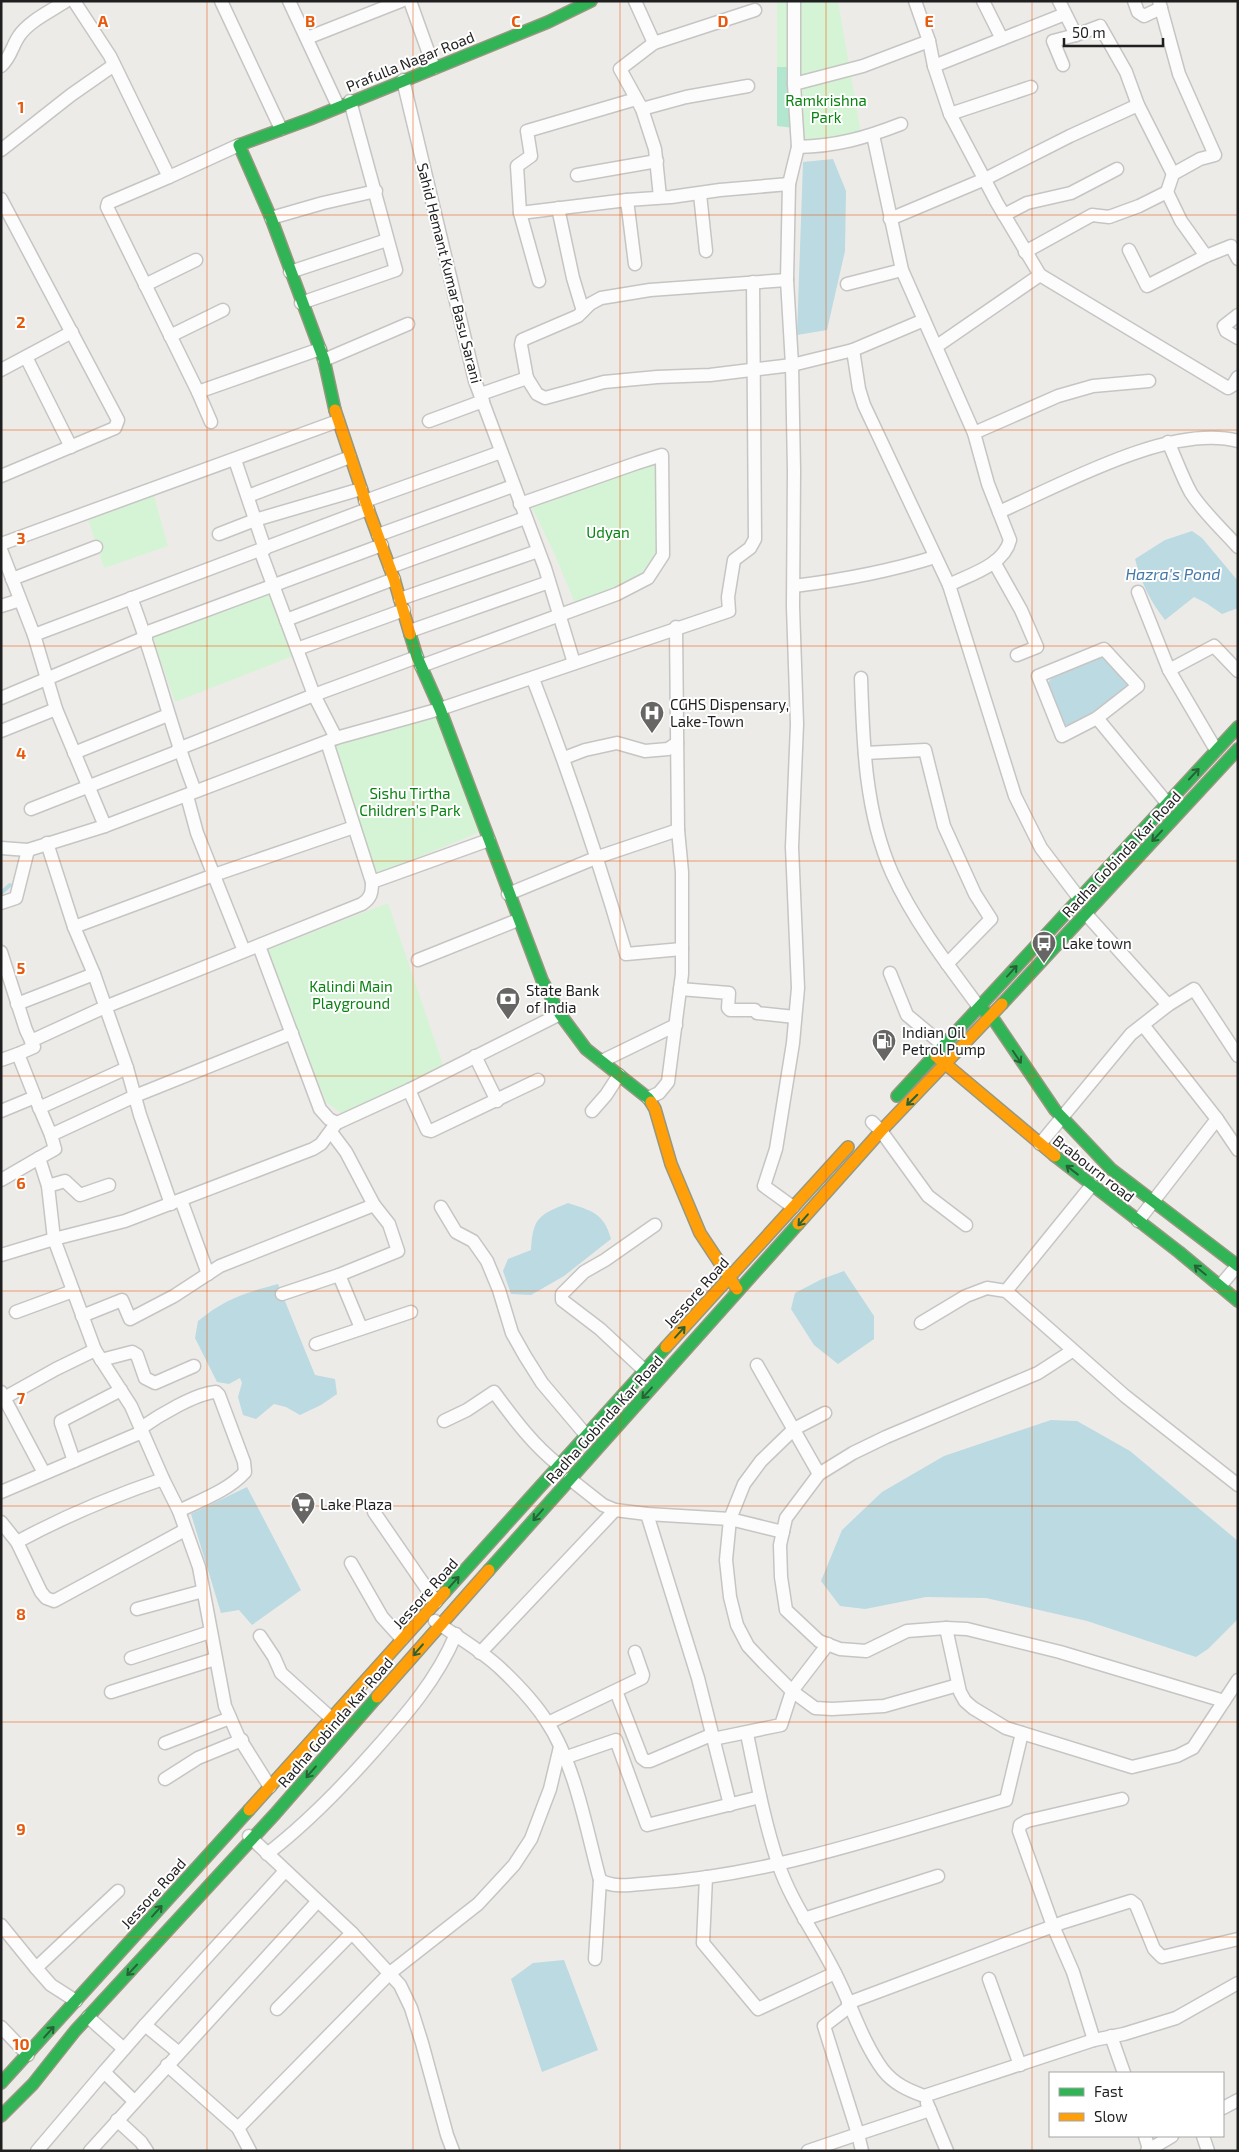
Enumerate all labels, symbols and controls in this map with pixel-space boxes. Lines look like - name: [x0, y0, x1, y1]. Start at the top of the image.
- text: A: [98, 11, 109, 30]
- text: B: [305, 11, 315, 30]
- text: C: [511, 11, 521, 30]
- text: D: [718, 11, 729, 30]
- text: E: [924, 11, 934, 30]
- scale bar: [1064, 15, 1163, 47]
- text: 50 m: [1072, 23, 1106, 41]
- street label: Prafulla Nagar Road: [343, 27, 477, 95]
- park label: Ramkrishna Park: [785, 91, 867, 126]
- text: 1: [18, 97, 24, 116]
- street label: Sahid Hemant Kumar Basu Sarani: [414, 161, 486, 385]
- text: 2: [16, 312, 26, 331]
- park label: Udyan: [586, 523, 630, 541]
- text: 3: [16, 528, 26, 547]
- water label: Hazra's Pond: [1125, 564, 1221, 583]
- place label: CGHS Dispensary, Lake-Town: [670, 695, 789, 730]
- hospital icon: CGHS Dispensary, Lake-Town: [639, 700, 665, 734]
- text: 4: [16, 743, 26, 762]
- one-way arrow: [1188, 768, 1200, 781]
- park label: Sishu Tirtha Children's Park: [359, 784, 461, 819]
- street label: Radha Gobinda Kar Road: [1058, 787, 1184, 921]
- one-way arrow: [1151, 830, 1163, 843]
- bus stop icon: Lake town: [1031, 930, 1057, 964]
- place label: Lake town: [1062, 934, 1132, 952]
- text: 5: [17, 958, 26, 977]
- one-way arrow: [1006, 964, 1018, 977]
- park label: Kalindi Main Playground: [309, 977, 393, 1012]
- place label: State Bank of India: [526, 981, 600, 1016]
- bank icon: State Bank of India: [495, 986, 521, 1020]
- place label: Indian Oil Petrol Pump: [902, 1023, 986, 1058]
- fuel station icon: Indian Oil Petrol Pump: [871, 1028, 897, 1062]
- one-way arrow: [1012, 1049, 1022, 1063]
- one-way arrow: [906, 1094, 918, 1106]
- street label: Brabourn road: [1050, 1131, 1138, 1205]
- one-way arrow: [1065, 1165, 1079, 1175]
- text: 6: [16, 1173, 26, 1192]
- one-way arrow: [797, 1214, 809, 1227]
- street label: Jessore Road: [660, 1253, 732, 1331]
- one-way arrow: [1194, 1264, 1207, 1275]
- one-way arrow: [674, 1326, 686, 1339]
- street label: Radha Gobinda Kar Road: [542, 1351, 666, 1487]
- one-way arrow: [641, 1386, 653, 1399]
- text: 7: [17, 1388, 26, 1407]
- supermarket icon: Lake Plaza: [290, 1491, 316, 1525]
- place label: Lake Plaza: [320, 1495, 392, 1513]
- one-way arrow: [532, 1509, 543, 1522]
- street label: Jessore Road: [389, 1554, 461, 1632]
- one-way arrow: [448, 1576, 460, 1589]
- text: 8: [16, 1604, 26, 1623]
- one-way arrow: [412, 1643, 424, 1656]
- street label: Radha Gobinda Kar Road: [274, 1653, 396, 1791]
- one-way arrow: [306, 1766, 317, 1779]
- text: 9: [16, 1819, 26, 1838]
- street label: Jessore Road: [117, 1854, 189, 1932]
- one-way arrow: [151, 1904, 163, 1917]
- one-way arrow: [126, 1964, 137, 1977]
- one-way arrow: [43, 2025, 55, 2038]
- text: 10: [12, 2034, 30, 2053]
- legend: [1049, 2072, 1224, 2137]
- text: Fast: [1094, 2082, 1124, 2100]
- text: Slow: [1094, 2107, 1128, 2125]

